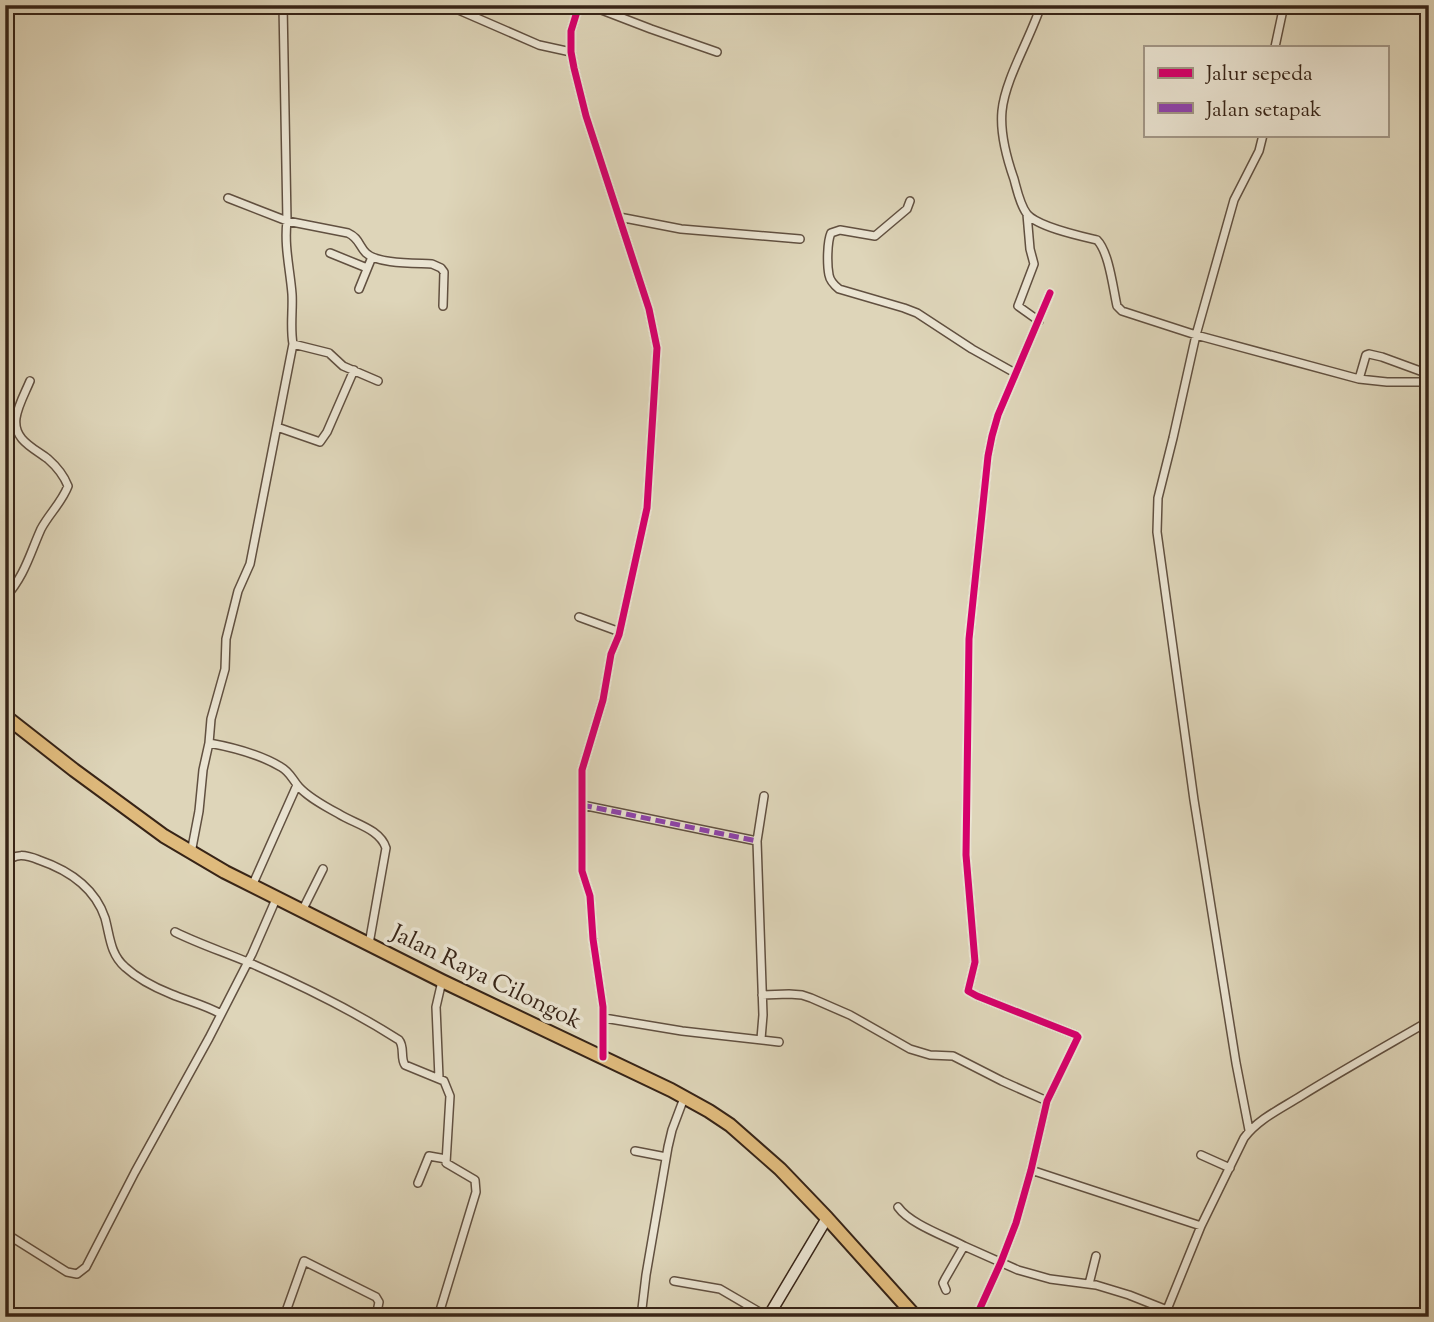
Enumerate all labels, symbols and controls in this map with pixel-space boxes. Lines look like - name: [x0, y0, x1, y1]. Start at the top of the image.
- legend: [1144, 46, 1388, 136]
- text: Jalur sepeda: [1205, 60, 1313, 90]
- text: Jalan setapak: [1205, 96, 1322, 126]
- street label: Jalan Raya Cilongok: [383, 916, 587, 1039]

